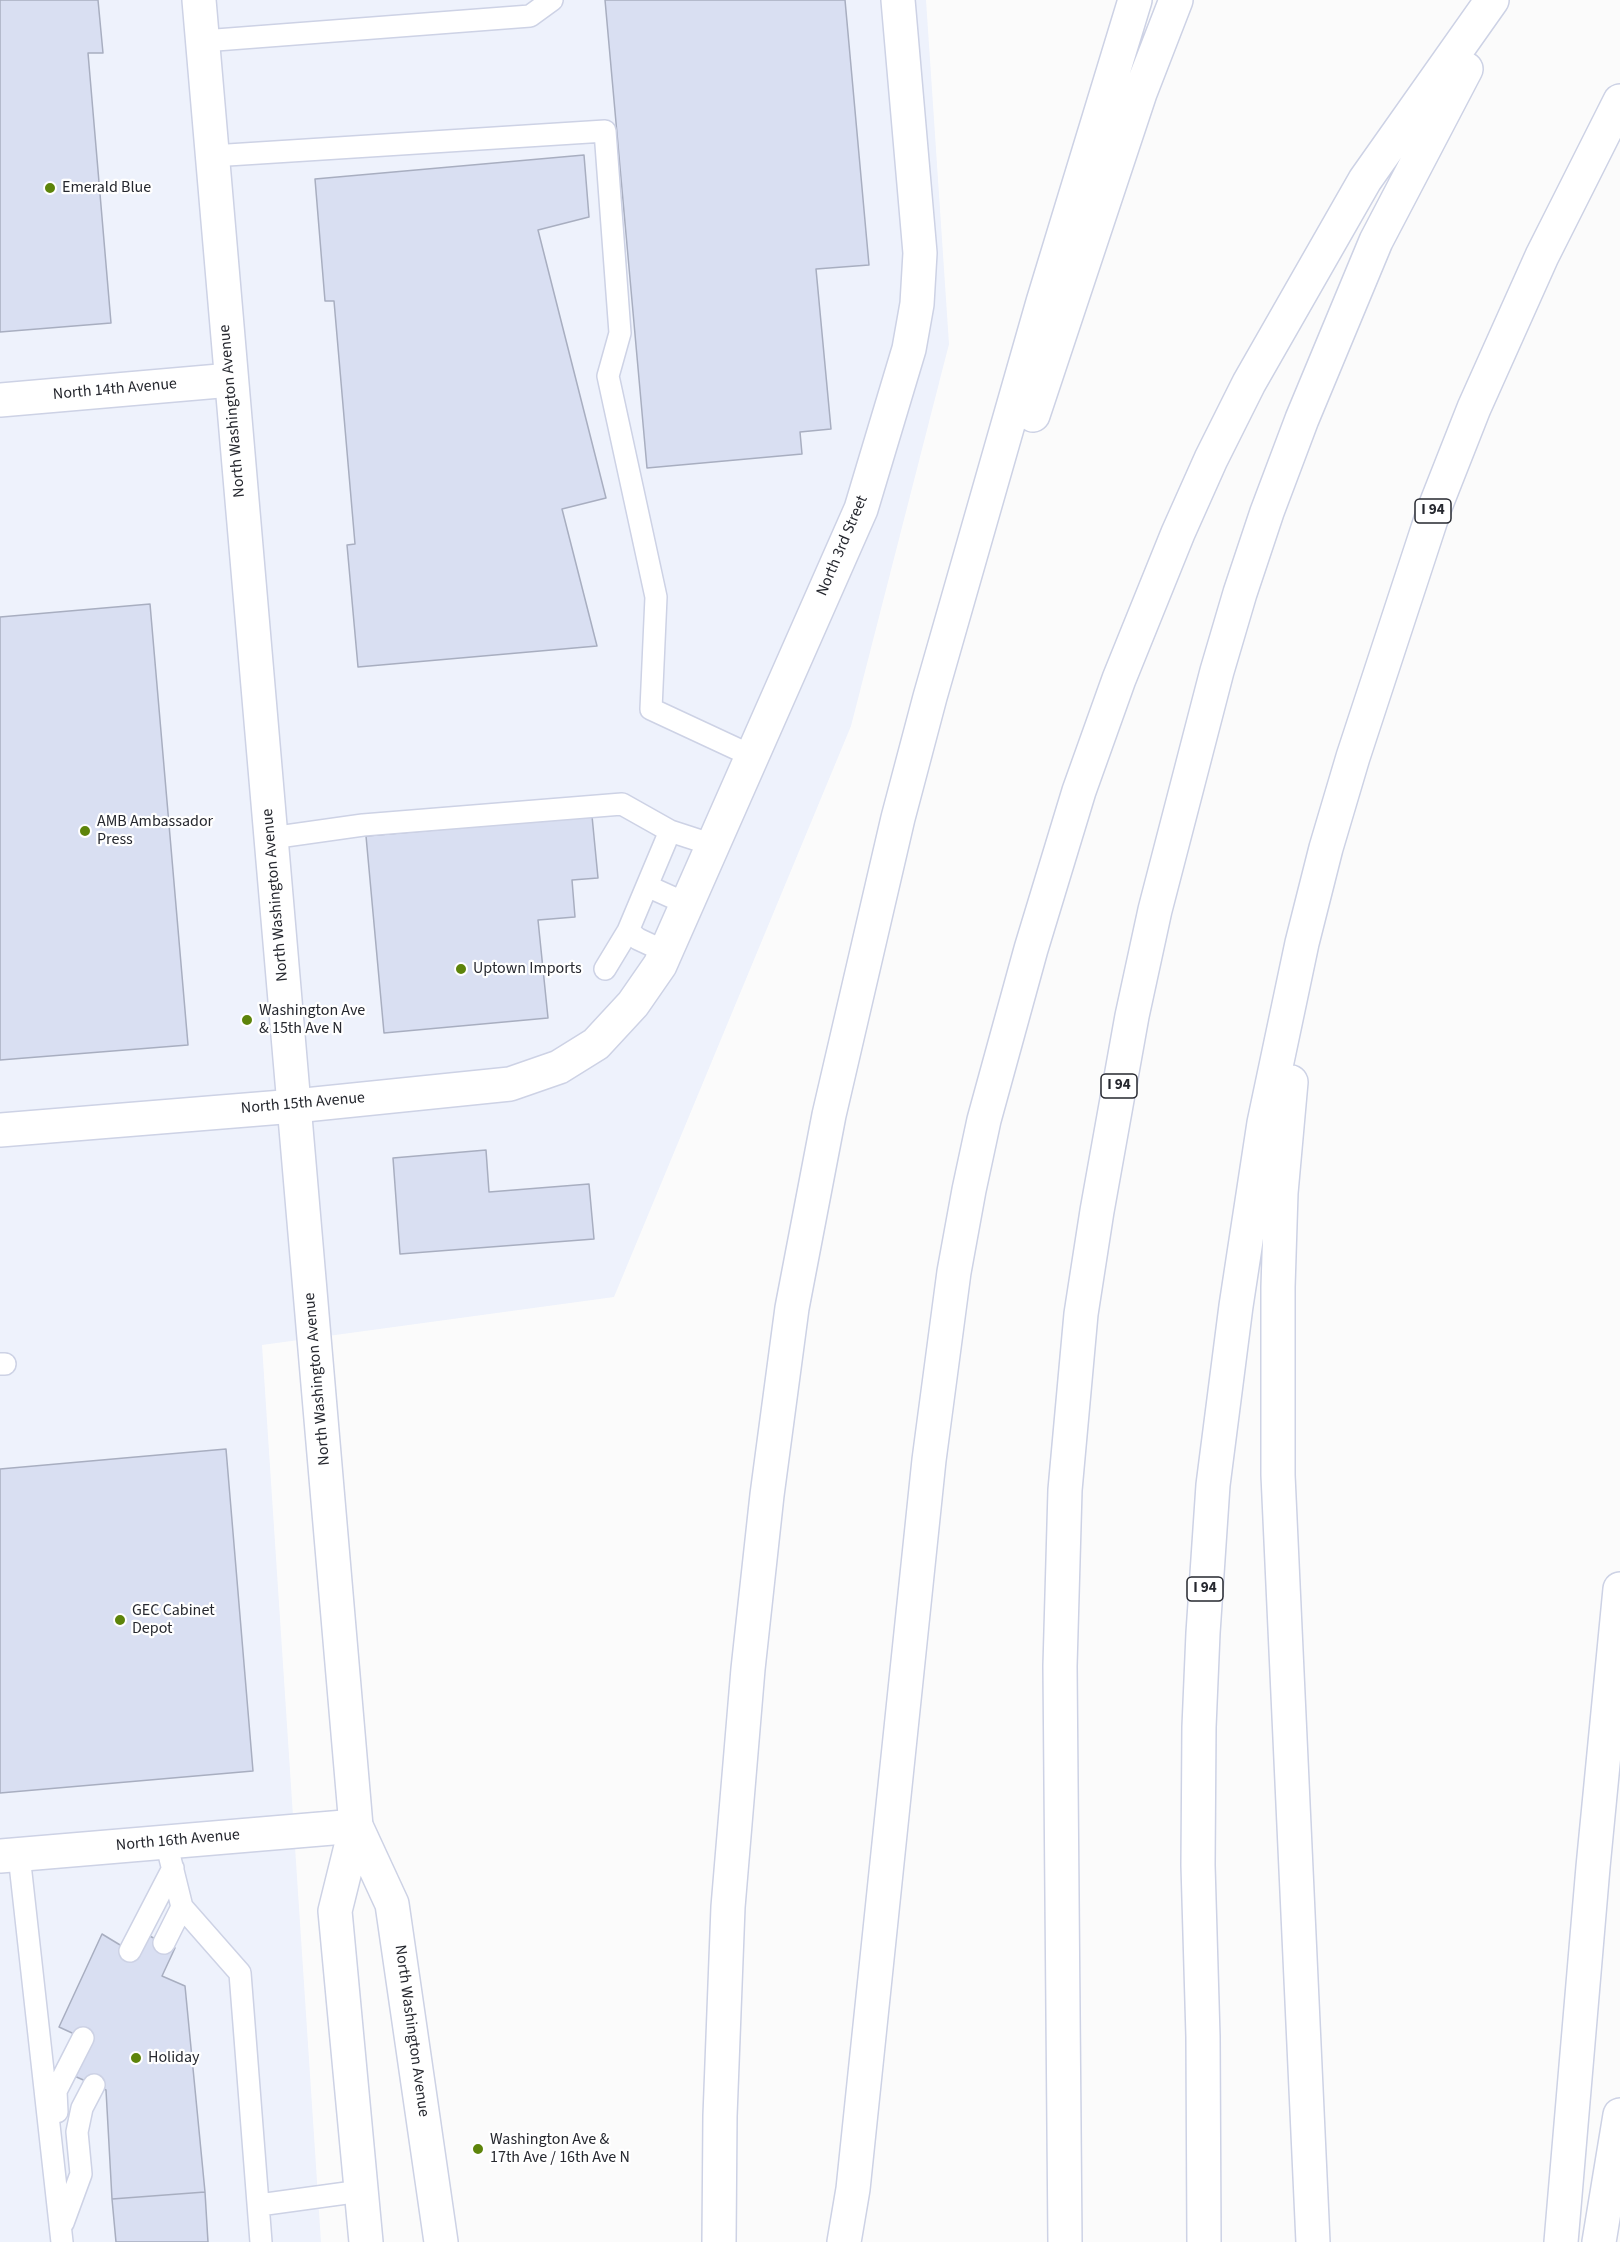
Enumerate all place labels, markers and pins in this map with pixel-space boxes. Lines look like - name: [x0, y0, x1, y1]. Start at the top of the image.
- place label: Emerald Blue: [62, 178, 151, 198]
- marker: Emerald Blue: [43, 181, 57, 195]
- place label: AMB Ambassador Press: [97, 812, 213, 850]
- marker: AMB Ambassador Press: [78, 824, 92, 838]
- place label: Uptown Imports: [473, 959, 582, 979]
- marker: Uptown Imports: [454, 962, 468, 976]
- place label: Washington Ave & 15th Ave N: [259, 1001, 365, 1039]
- marker: Washington Ave & 15th Ave N: [240, 1013, 254, 1027]
- place label: GEC Cabinet Depot: [132, 1601, 215, 1639]
- marker: GEC Cabinet Depot: [113, 1613, 127, 1627]
- place label: Holiday: [148, 2048, 200, 2068]
- marker: Holiday: [129, 2051, 143, 2065]
- place label: Washington Ave & 17th Ave / 16th Ave N: [490, 2130, 630, 2168]
- marker: Washington Ave & 17th Ave / 16th Ave N: [471, 2142, 485, 2156]

